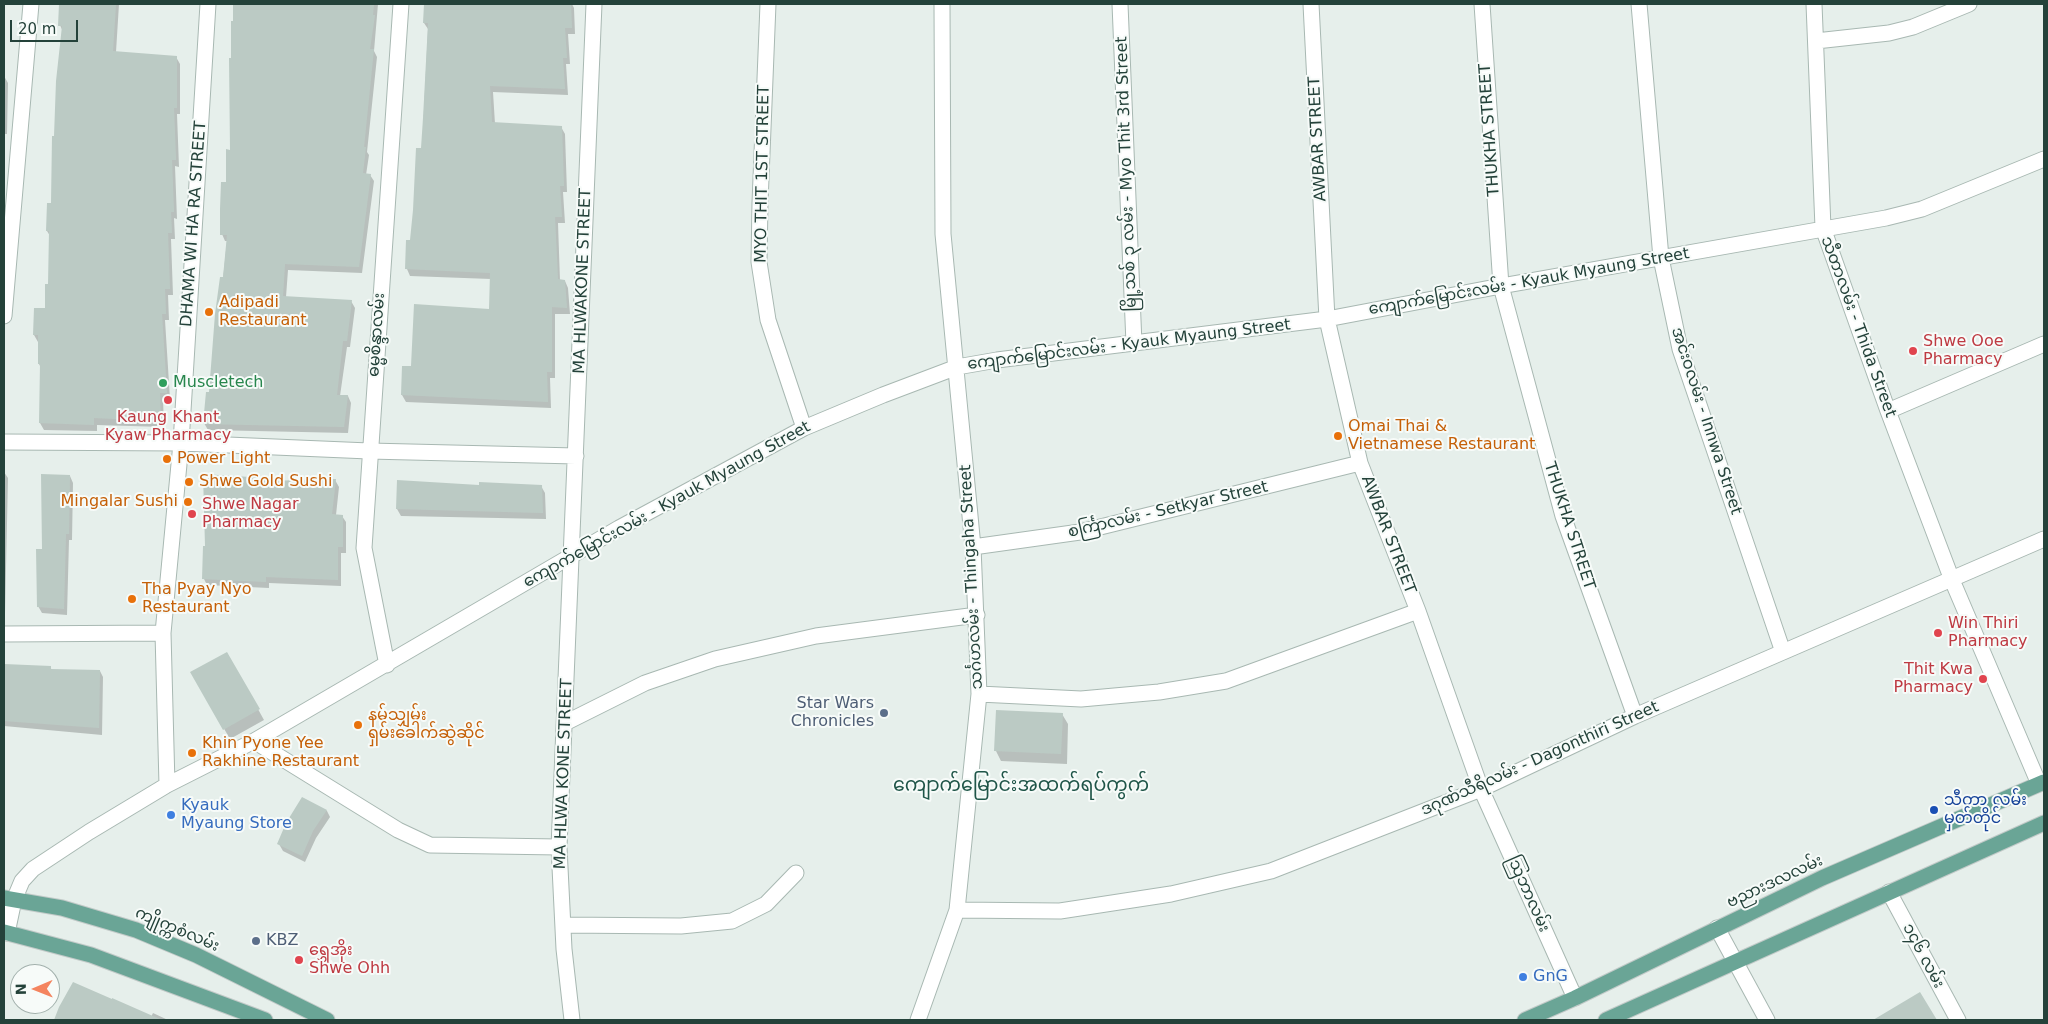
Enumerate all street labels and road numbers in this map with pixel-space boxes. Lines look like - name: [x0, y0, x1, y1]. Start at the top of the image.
- street label: မြို့သစ် ၃ လမ်း - Myo Thit 3rd Street: [1113, 36, 1141, 312]
- street label: THUKHA STREET: [1476, 63, 1504, 197]
- street label: AWBAR STREET: [1305, 76, 1331, 202]
- street label: MYO THIT 1ST STREET: [752, 85, 774, 263]
- street label: DHAMA WI HA RA STREET: [177, 120, 211, 328]
- street label: MA HLWAKONE STREET: [570, 188, 596, 374]
- street label: သီတာလမ်း - Thida Street: [1816, 234, 1900, 420]
- street label: ကျောက်မြောင်းလမ်း - Kyauk Myaung Street: [1367, 244, 1691, 320]
- street label: ဓမ္မစိန္ဒာလမ်း: [364, 292, 390, 378]
- street label: ကျောက်မြောင်းလမ်း - Kyauk Myaung Street: [966, 316, 1292, 374]
- street label: အင်းဝလမ်း - Innwa Street: [1667, 325, 1745, 517]
- street label: ကျောက်မြောင်းလမ်း - Kyauk Myaung Street: [520, 418, 814, 592]
- street label: THUKHA STREET: [1539, 460, 1599, 592]
- street label: သင်္ဂဟလမ်း - Thingaha Street: [957, 464, 987, 690]
- street label: AWBAR STREET: [1357, 473, 1419, 597]
- street label: စင်္ကြာလမ်း - Setkyar Street: [1066, 478, 1270, 542]
- street label: MA HLWA KONE STREET: [551, 678, 577, 870]
- street label: ဒဂုဏ်သီရိလမ်း - Dagonthiri Street: [1418, 698, 1662, 820]
- street label: ဗညားဒလလမ်း: [1724, 851, 1826, 913]
- street label: ဩဘာလမ်း: [1503, 853, 1553, 935]
- street label: ကျိုက္ကစံလမ်း: [132, 904, 222, 956]
- street label: ၁၄၆ လမ်း: [1898, 920, 1948, 992]

